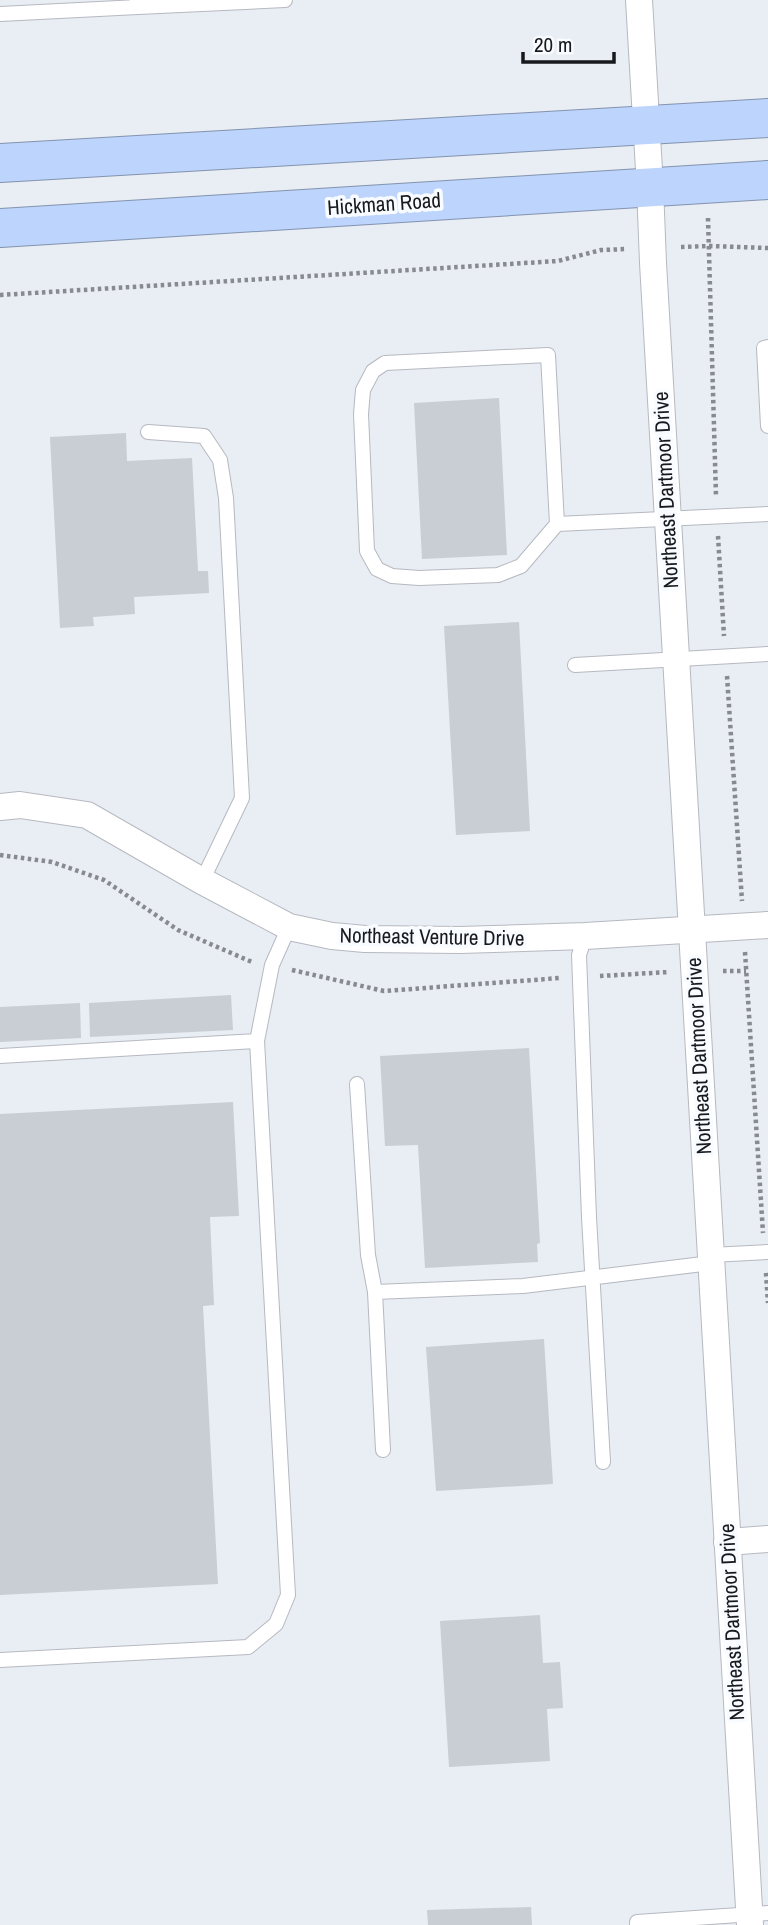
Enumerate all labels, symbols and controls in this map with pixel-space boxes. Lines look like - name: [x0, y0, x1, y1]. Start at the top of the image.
- scale bar: [523, 21, 614, 65]
- text: 20 m: [534, 30, 572, 59]
- street label: Hickman Road: [326, 185, 442, 222]
- street label: Northeast Dartmoor Drive: [646, 391, 685, 589]
- street label: Northeast Venture Drive: [339, 920, 525, 953]
- street label: Northeast Dartmoor Drive: [679, 957, 718, 1155]
- street label: Northeast Dartmoor Drive: [712, 1523, 751, 1721]

